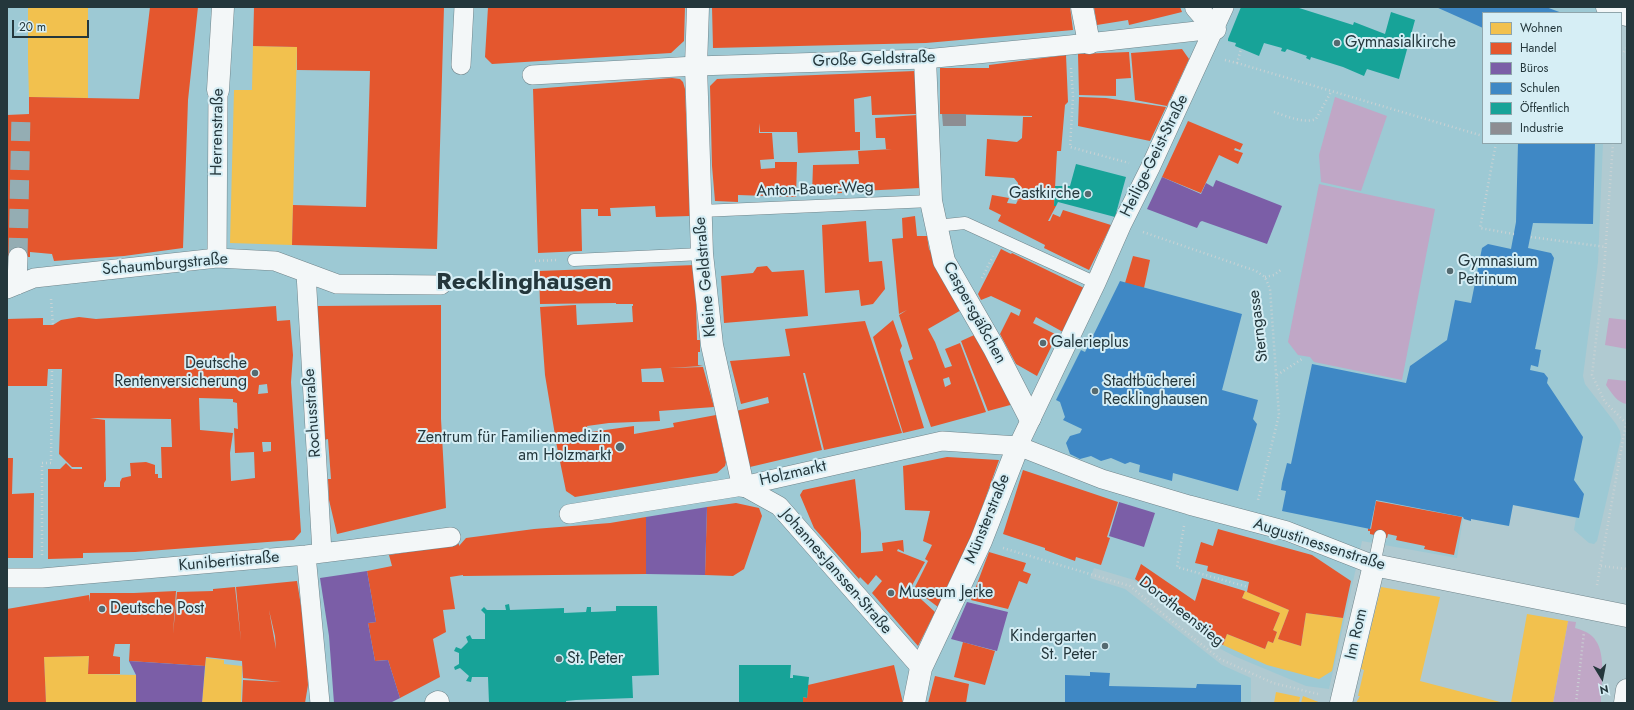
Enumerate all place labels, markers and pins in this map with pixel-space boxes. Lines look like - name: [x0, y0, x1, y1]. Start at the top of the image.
- place label: Gymnasialkirche: [1345, 33, 1456, 53]
- marker: Gymnasialkirche: [1332, 38, 1342, 48]
- place label: Gastkirche: [1009, 184, 1080, 204]
- marker: Gastkirche: [1083, 189, 1093, 199]
- place label: Gymnasium Petrinum: [1458, 252, 1538, 290]
- marker: Gymnasium Petrinum: [1445, 266, 1455, 276]
- place label: Galerieplus: [1051, 333, 1129, 353]
- marker: Galerieplus: [1038, 338, 1048, 348]
- place label: Deutsche Rentenversicherung: [114, 354, 247, 392]
- marker: Deutsche Rentenversicherung: [250, 368, 260, 378]
- place label: Stadtbücherei Recklinghausen: [1103, 372, 1208, 410]
- marker: Stadtbücherei Recklinghausen: [1090, 386, 1100, 396]
- place label: Zentrum für Familienmedizin am Holzmarkt: [418, 428, 611, 466]
- marker: Zentrum für Familienmedizin am Holzmarkt: [614, 441, 626, 453]
- place label: Museum Jerke: [899, 583, 993, 603]
- marker: Museum Jerke: [886, 588, 896, 598]
- place label: Deutsche Post: [110, 599, 204, 619]
- marker: Deutsche Post: [97, 604, 107, 614]
- place label: Kindergarten St. Peter: [1010, 627, 1097, 665]
- marker: Kindergarten St. Peter: [1100, 641, 1110, 651]
- place label: St. Peter: [567, 649, 623, 669]
- marker: St. Peter: [554, 654, 564, 664]

